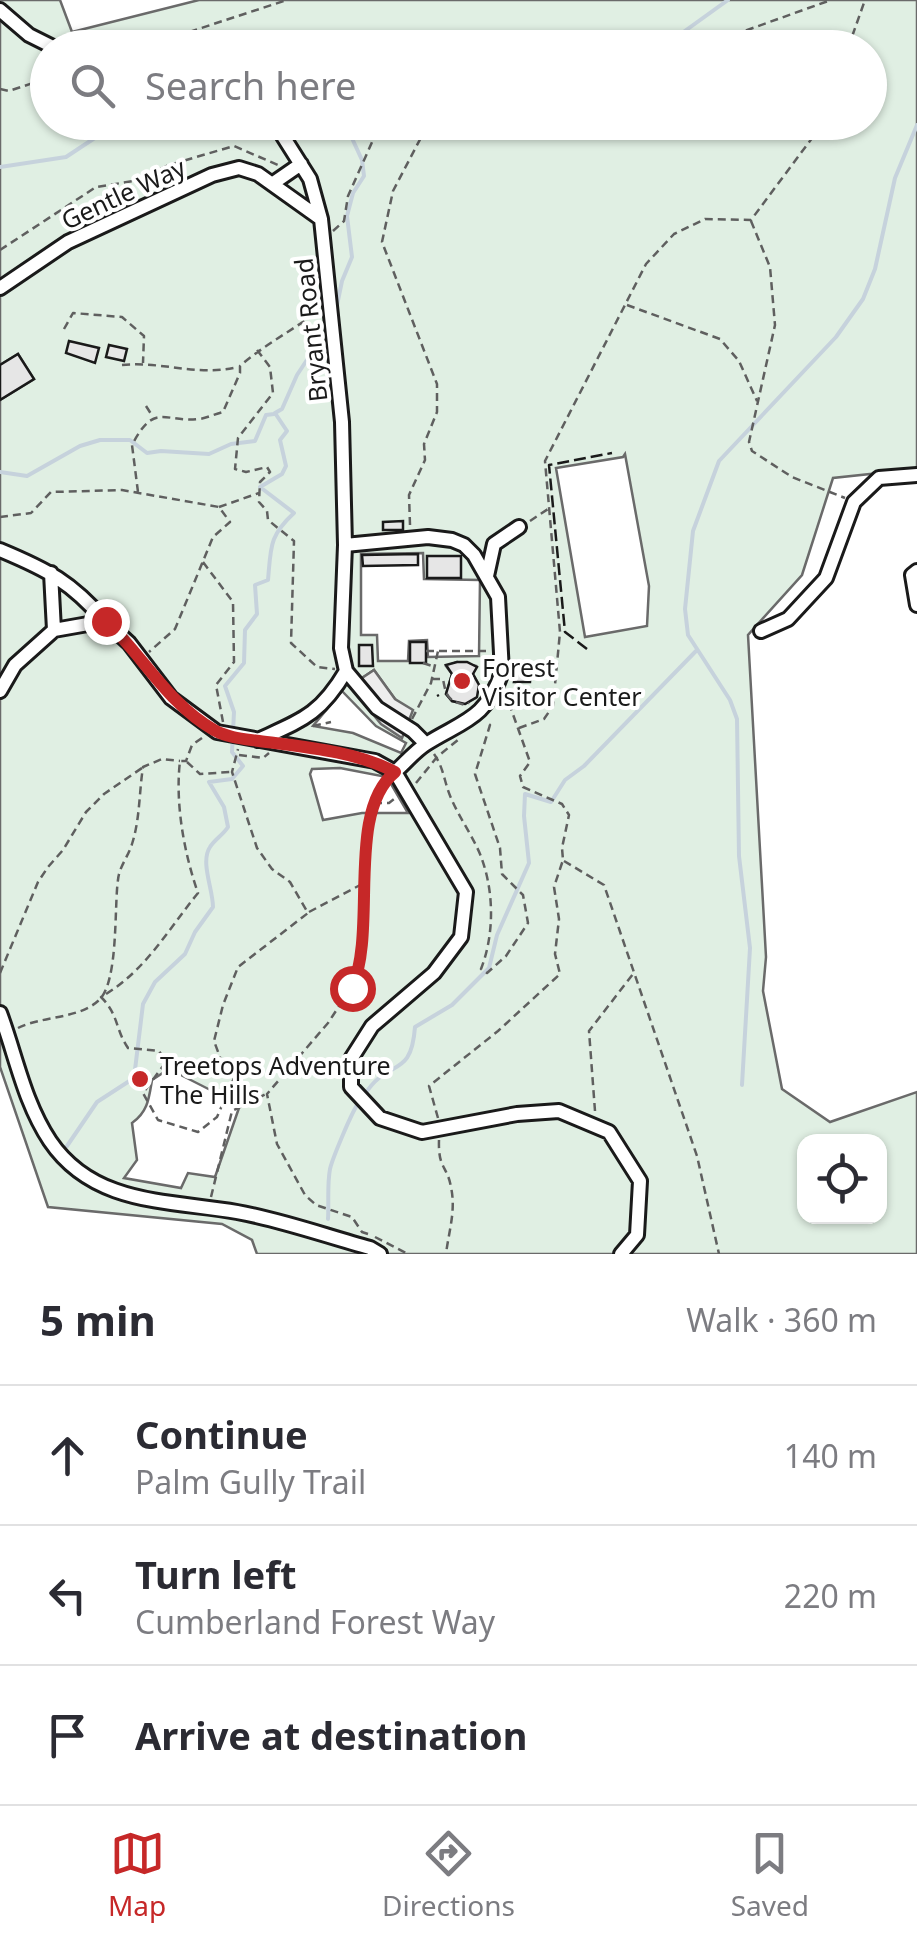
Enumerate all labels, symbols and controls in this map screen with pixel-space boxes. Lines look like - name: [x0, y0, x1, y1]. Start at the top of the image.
- search box: [30, 30, 887, 140]
- icon: search: [65, 58, 120, 113]
- text: Search here: [145, 59, 356, 111]
- street label: Gentle Way: [55, 149, 191, 237]
- street label: Bryant Road: [286, 256, 334, 404]
- route end: [84, 599, 130, 645]
- place label: Forest Visitor Center: [482, 650, 642, 713]
- marker: Forest Visitor Center: [451, 670, 473, 692]
- route start: [330, 966, 376, 1012]
- place label: Treetops Adventure The Hills: [160, 1048, 391, 1111]
- marker: Treetops Adventure The Hills: [129, 1068, 151, 1090]
- map controls: [797, 1134, 887, 1224]
- button: locate: [797, 1134, 887, 1224]
- text: 5 min: [40, 1291, 156, 1348]
- text: Walk · 360 m: [686, 1298, 877, 1341]
- text: Continue: [135, 1408, 308, 1460]
- icon: ahead: [40, 1428, 95, 1483]
- text: 140 m: [784, 1434, 877, 1477]
- text: Palm Gully Trail: [135, 1460, 366, 1503]
- text: Turn left: [135, 1548, 297, 1600]
- icon: left: [40, 1568, 95, 1623]
- text: 220 m: [784, 1574, 877, 1617]
- text: Cumberland Forest Way: [135, 1600, 495, 1643]
- icon: arrive: [40, 1708, 95, 1763]
- text: Arrive at destination: [135, 1709, 527, 1761]
- tab: Map: [108, 1826, 166, 1924]
- tab: Directions: [382, 1826, 515, 1924]
- tab: Saved: [731, 1826, 809, 1924]

